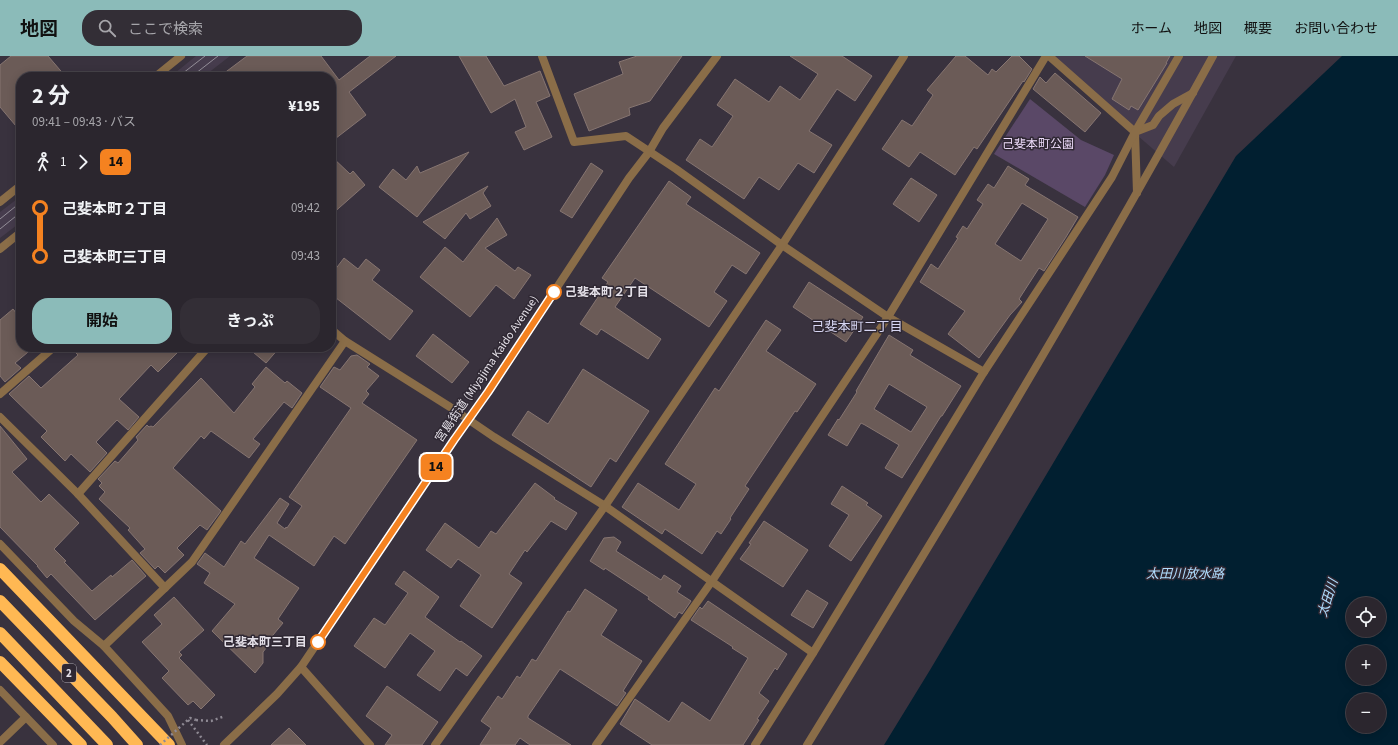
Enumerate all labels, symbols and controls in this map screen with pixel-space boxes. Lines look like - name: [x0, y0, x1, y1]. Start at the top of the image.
- search box: [82, 10, 362, 46]
- text: 地図: [20, 16, 58, 43]
- icon: search: [96, 17, 118, 39]
- text: ここで検索: [128, 19, 203, 40]
- text: ホーム: [1130, 19, 1172, 39]
- text: 地図: [1194, 19, 1222, 39]
- text: 概要: [1244, 19, 1272, 39]
- text: お問い合わせ: [1294, 19, 1378, 39]
- text: 2 分: [32, 80, 70, 112]
- text: ¥195: [288, 96, 320, 117]
- text: 09:41 – 09:43 · バス: [32, 113, 136, 131]
- park label: 己斐本町公園: [1002, 136, 1074, 153]
- icon: walk: [32, 151, 54, 173]
- icon: forward: [72, 151, 94, 173]
- text: 14: [108, 152, 123, 172]
- text: 1: [60, 153, 66, 171]
- text: 己斐本町２丁目: [62, 199, 167, 220]
- text: 09:42: [291, 199, 320, 217]
- text: 己斐本町三丁目: [62, 247, 167, 268]
- text: 09:43: [291, 247, 320, 265]
- marker: 己斐本町２丁目: [546, 284, 562, 300]
- place label: 己斐本町２丁目: [565, 284, 649, 301]
- street label: 宮島街道 (Miyajima Kaido Avenue): [431, 292, 543, 446]
- button: 開始: [32, 298, 172, 344]
- button: きっぷ: [180, 298, 320, 344]
- district label: 己斐本町二丁目: [811, 318, 903, 336]
- line badge: 14: [418, 454, 454, 480]
- text: 14: [429, 457, 443, 477]
- water label: 太田川放水路: [1146, 565, 1225, 583]
- water label: 太田川: [1314, 575, 1343, 619]
- map controls: [1346, 597, 1386, 733]
- button: locate: [1346, 597, 1386, 637]
- place label: 己斐本町三丁目: [223, 634, 307, 651]
- marker: 己斐本町三丁目: [310, 634, 326, 650]
- button: +: [1346, 645, 1386, 685]
- road number: 2: [62, 664, 76, 682]
- button: −: [1346, 693, 1386, 733]

